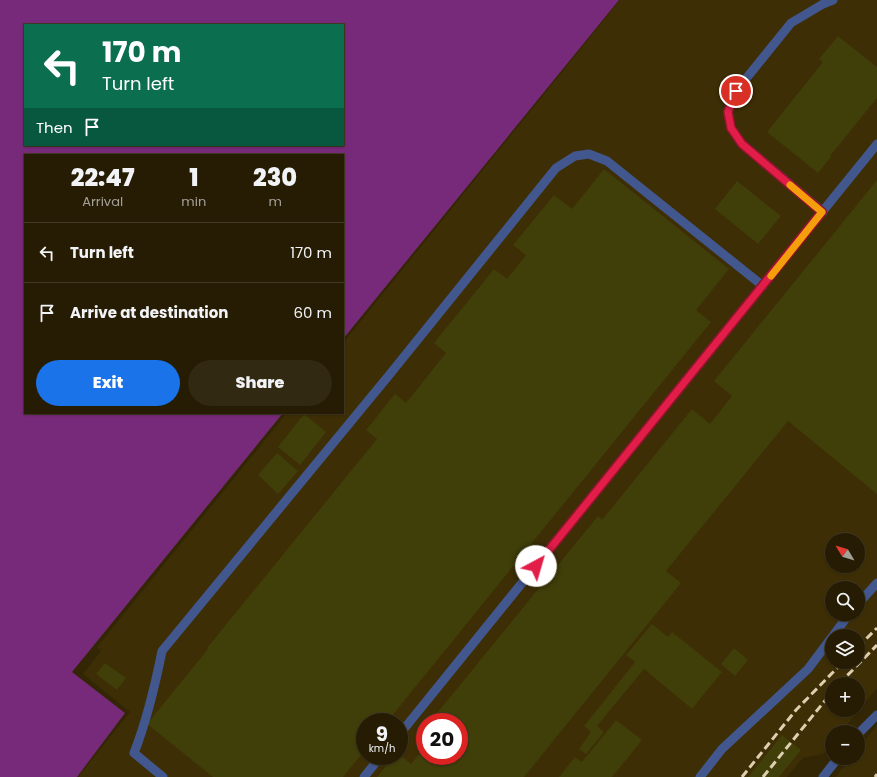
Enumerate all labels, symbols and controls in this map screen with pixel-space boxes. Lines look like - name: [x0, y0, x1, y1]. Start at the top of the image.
- text: 170 m: [102, 33, 181, 72]
- icon: left: [36, 40, 88, 92]
- text: Turn left: [102, 71, 174, 96]
- pin: [719, 74, 753, 108]
- icon: arrive: [725, 80, 747, 102]
- icon: arrive: [81, 116, 103, 138]
- text: Then: [36, 117, 73, 138]
- text: 22:47: [71, 161, 135, 194]
- text: 1: [189, 161, 198, 194]
- text: 230: [253, 161, 297, 194]
- text: Arrival: [82, 192, 123, 211]
- text: min: [181, 192, 206, 211]
- text: m: [268, 192, 282, 211]
- icon: left: [36, 242, 58, 264]
- text: Turn left: [70, 242, 134, 263]
- text: 170 m: [290, 242, 332, 263]
- icon: arrive: [36, 302, 58, 324]
- text: Arrive at destination: [70, 302, 228, 323]
- text: 60 m: [294, 302, 332, 323]
- button: Exit: [36, 360, 180, 406]
- button: Share: [188, 360, 332, 406]
- north arrow: [825, 533, 865, 573]
- map controls: [825, 533, 865, 765]
- position arrow: [515, 545, 557, 587]
- button: search: [825, 581, 865, 621]
- button: layers: [825, 629, 865, 669]
- button: +: [825, 677, 865, 717]
- speed limit sign: 20: [416, 713, 468, 765]
- text: 9: [376, 720, 388, 748]
- button: −: [825, 725, 865, 765]
- text: km/h: [369, 741, 395, 756]

